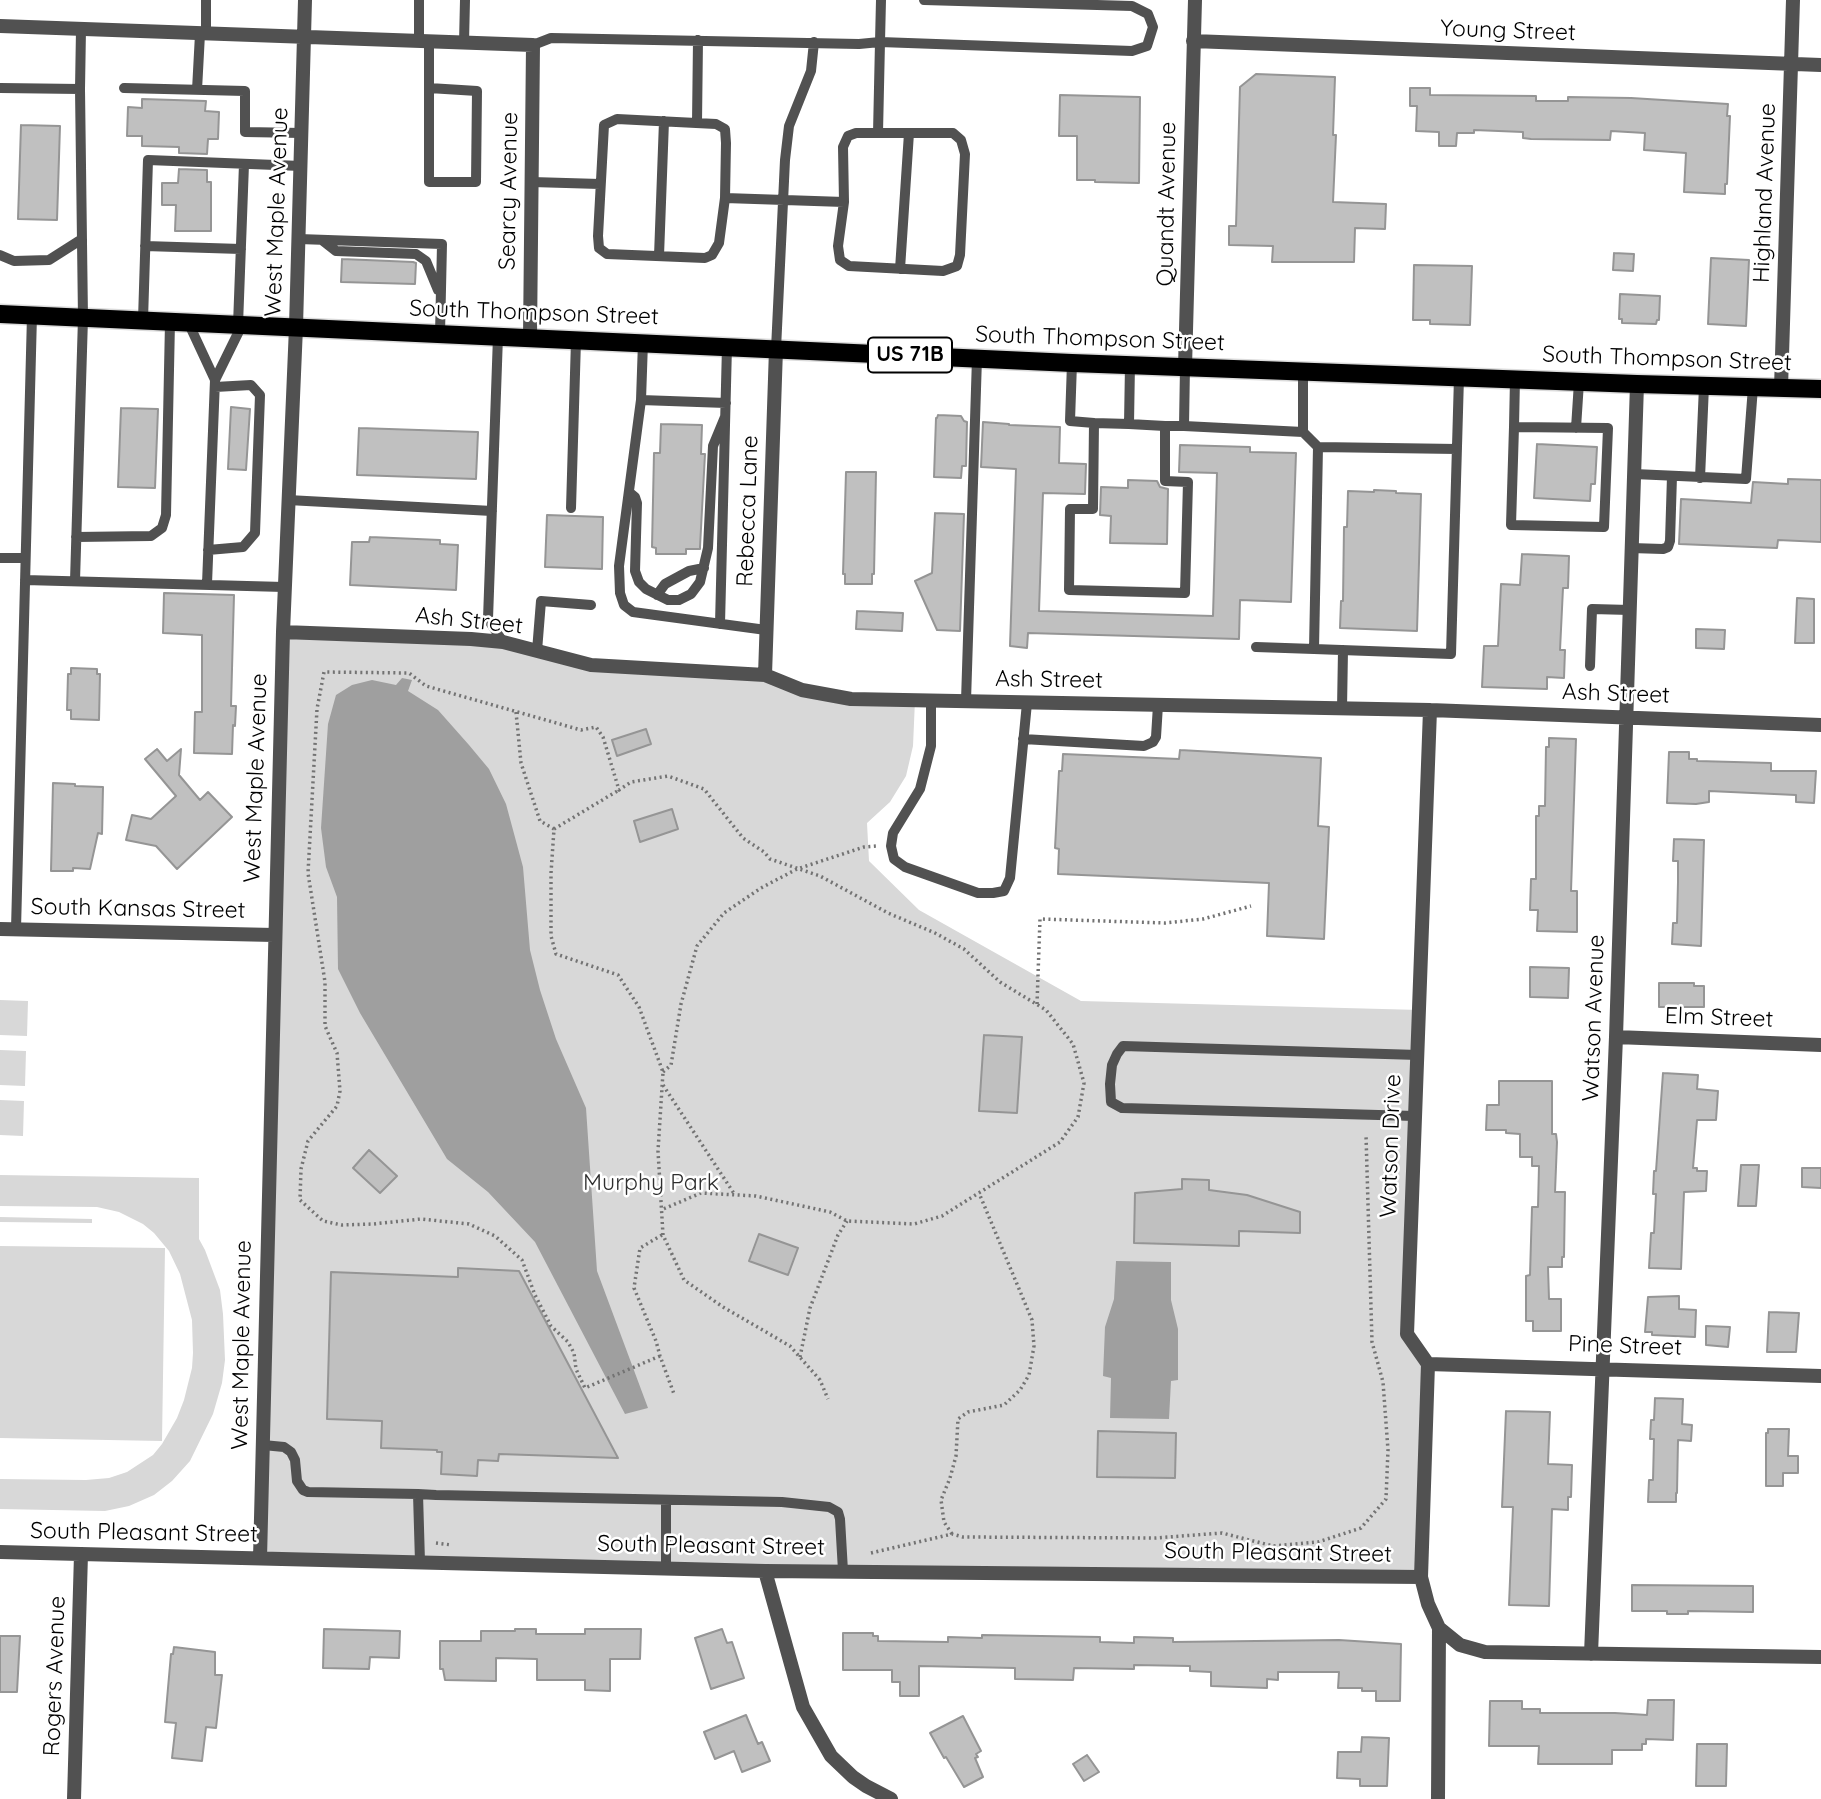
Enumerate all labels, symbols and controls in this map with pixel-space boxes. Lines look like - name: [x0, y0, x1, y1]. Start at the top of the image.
- street label: Young Street: [1440, 15, 1576, 47]
- street label: Highland Avenue: [1748, 102, 1782, 284]
- street label: West Maple Avenue: [260, 107, 294, 317]
- street label: Searcy Avenue: [494, 112, 524, 270]
- street label: Quandt Avenue: [1152, 121, 1182, 287]
- street label: South Thompson Street: [409, 295, 659, 331]
- street label: South Thompson Street: [975, 321, 1225, 357]
- road number: US 71B: [868, 338, 952, 372]
- street label: South Thompson Street: [1542, 341, 1792, 377]
- street label: Rebecca Lane: [732, 435, 764, 587]
- street label: Ash Street: [414, 602, 524, 640]
- street label: Ash Street: [995, 665, 1103, 695]
- street label: West Maple Avenue: [239, 673, 273, 883]
- street label: Ash Street: [1562, 678, 1670, 710]
- street label: South Kansas Street: [30, 893, 246, 925]
- street label: Watson Avenue: [1577, 934, 1611, 1102]
- street label: Elm Street: [1664, 1002, 1774, 1034]
- street label: Watson Drive: [1375, 1074, 1407, 1218]
- park label: Murphy Park: [583, 1169, 719, 1197]
- street label: West Maple Avenue: [226, 1240, 258, 1450]
- street label: Pine Street: [1568, 1330, 1682, 1362]
- street label: South Pleasant Street: [30, 1517, 258, 1549]
- street label: South Pleasant Street: [597, 1530, 825, 1562]
- street label: South Pleasant Street: [1164, 1537, 1392, 1569]
- street label: Rogers Avenue: [38, 1595, 72, 1757]

